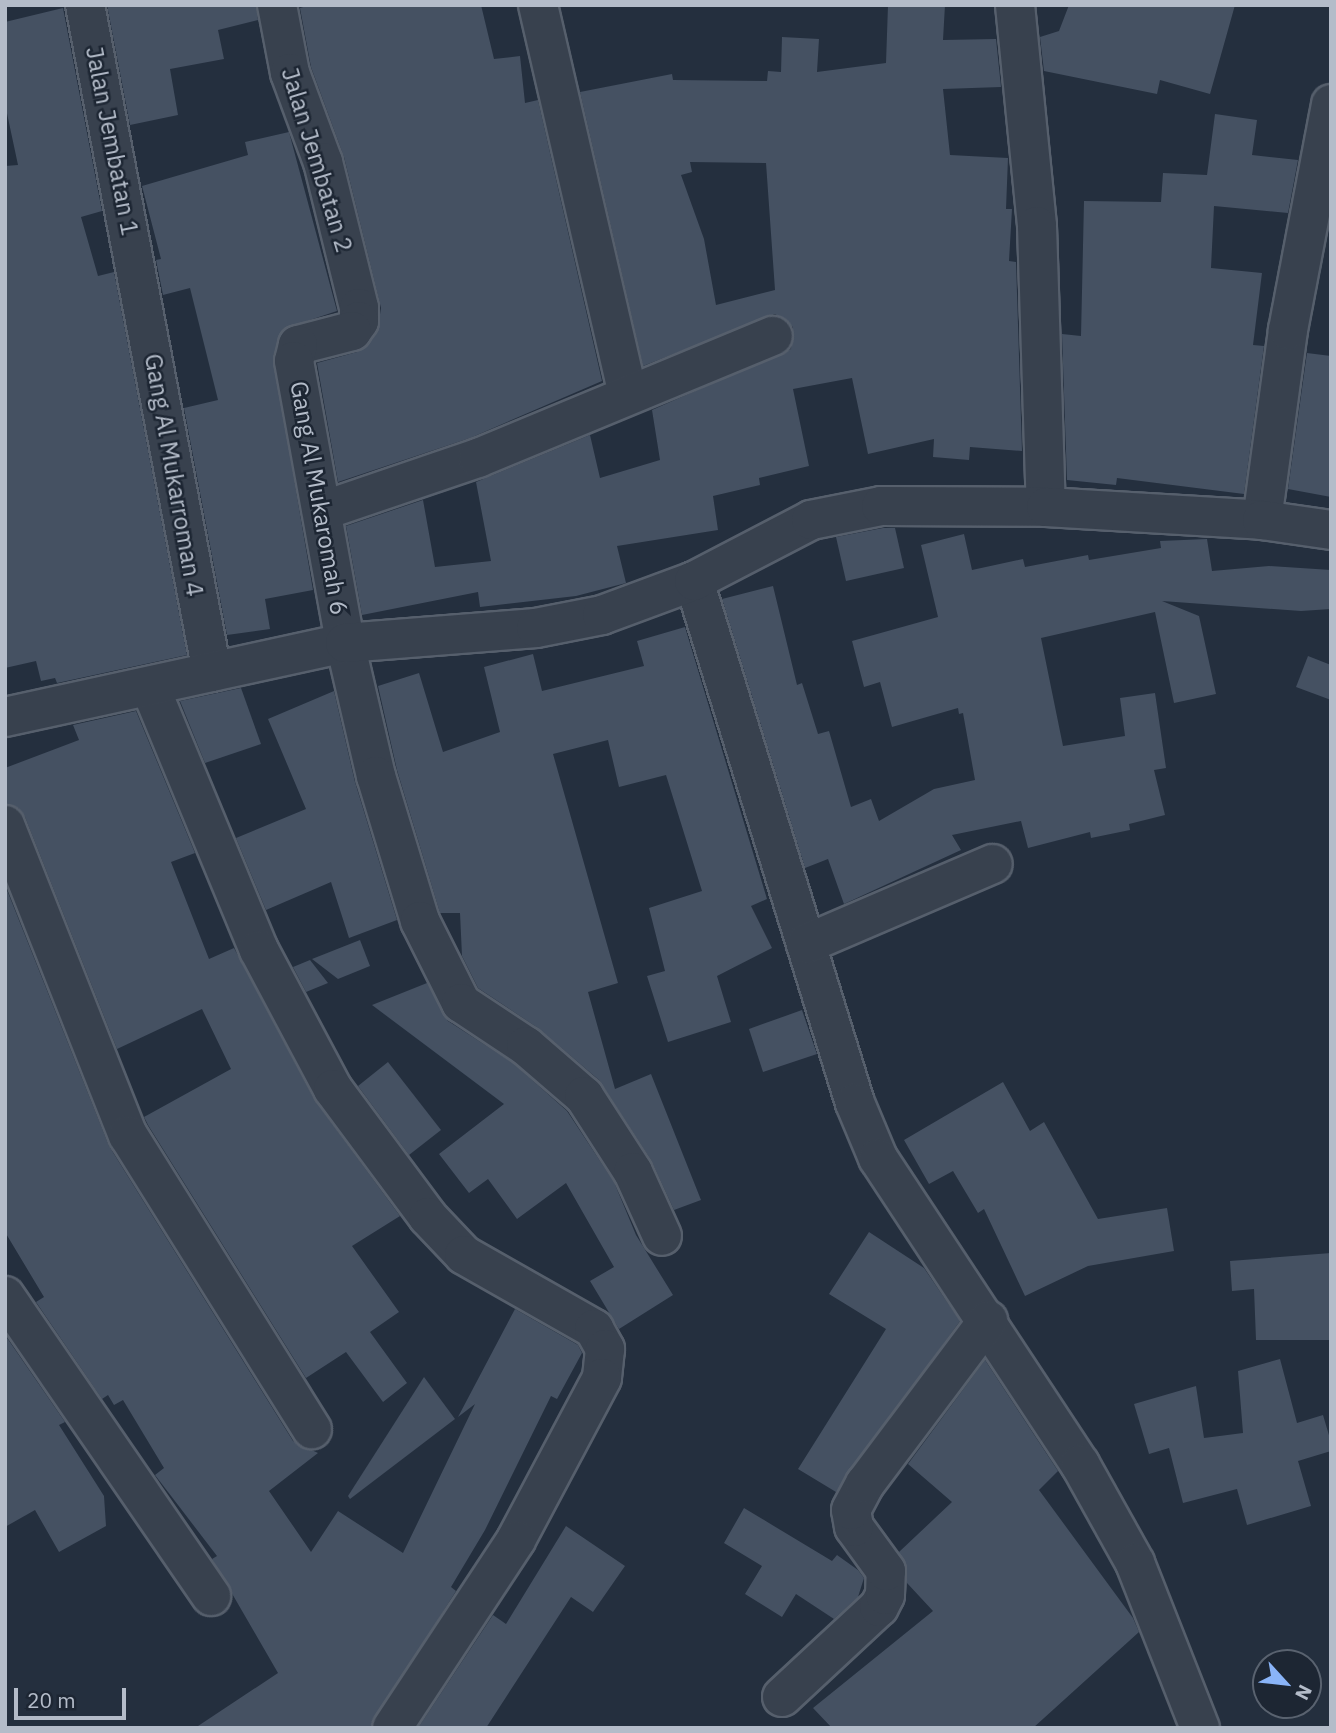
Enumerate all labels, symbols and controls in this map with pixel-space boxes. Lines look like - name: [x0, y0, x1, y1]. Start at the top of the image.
- street label: Jalan Jembatan 1: [80, 44, 144, 238]
- street label: Jalan Jembatan 2: [275, 64, 359, 256]
- street label: Gang Al Mukarroman 4: [138, 351, 210, 599]
- street label: Gang Al Mukaromah 6: [284, 379, 354, 617]
- north arrow: [1252, 1649, 1322, 1719]
- scale bar: [18, 1674, 130, 1718]
- text: N: [1290, 1681, 1318, 1704]
- text: 20 m: [27, 1686, 76, 1714]

